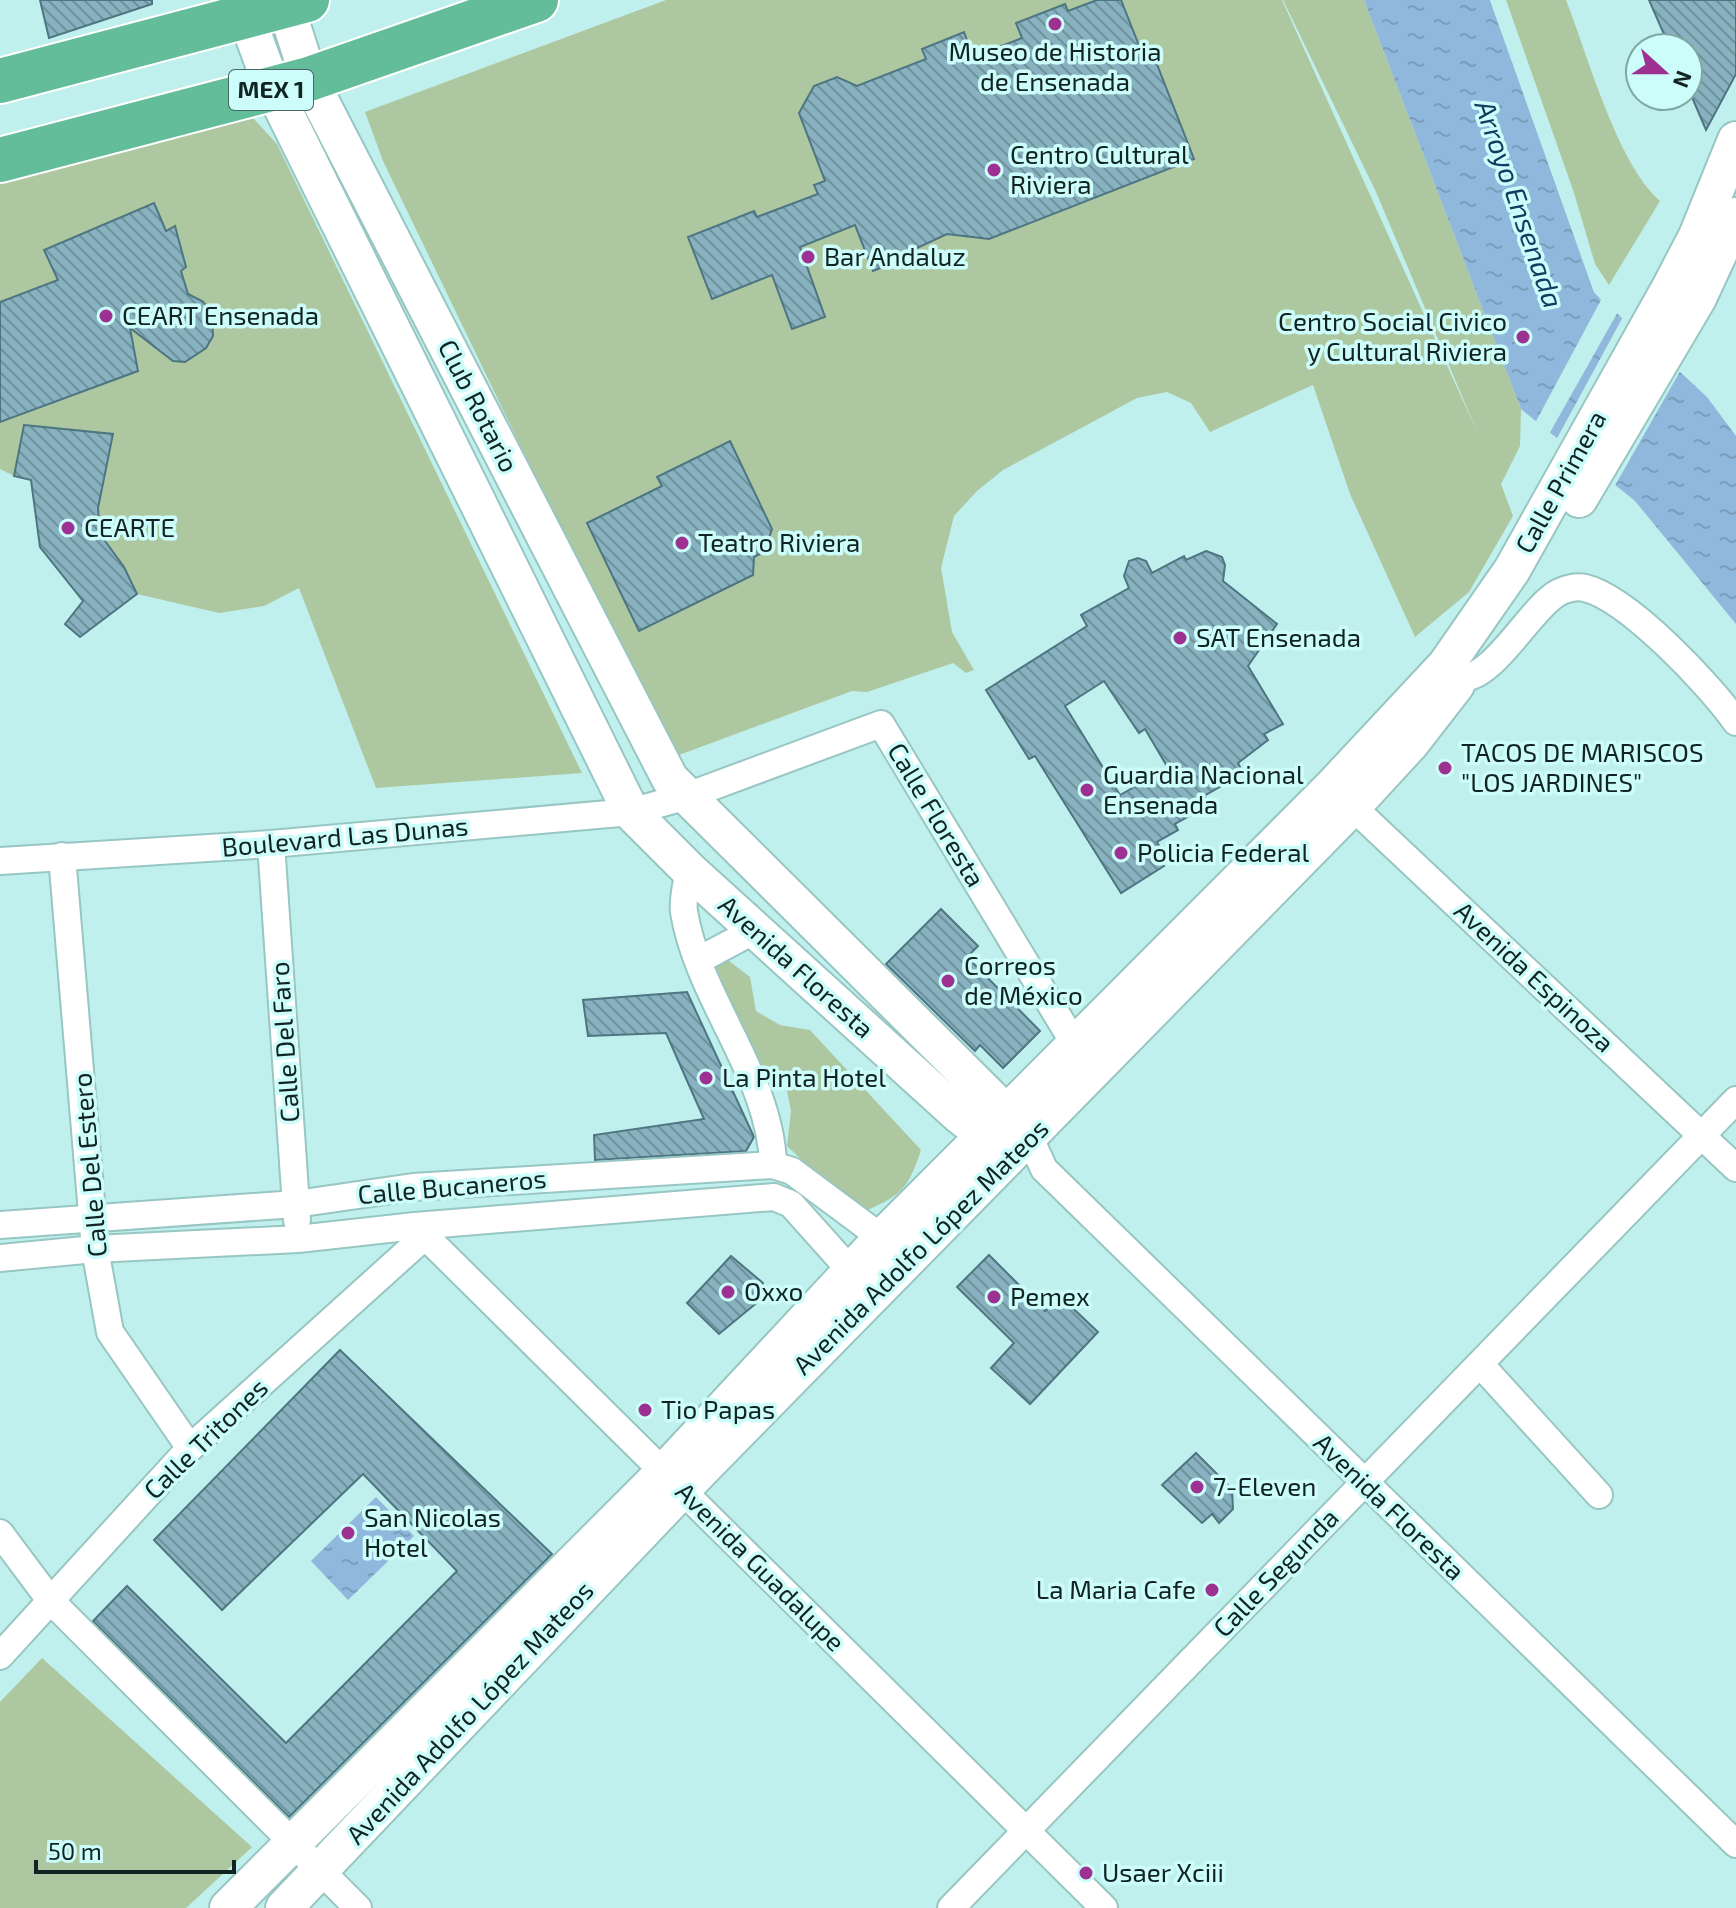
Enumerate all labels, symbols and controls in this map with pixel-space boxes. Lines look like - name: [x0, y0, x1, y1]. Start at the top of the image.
- marker: Museo de Historia de Ensenada: [1046, 15, 1064, 33]
- north arrow: [1624, 32, 1704, 112]
- place label: Museo de Historia de Ensenada: [949, 35, 1161, 96]
- text: N: [1669, 67, 1699, 92]
- road number: MEX 1: [229, 70, 313, 110]
- water label: Arroyo Ensenada: [1468, 94, 1571, 312]
- place label: Centro Cultural Riviera: [1010, 138, 1189, 199]
- marker: Centro Cultural Riviera: [985, 161, 1003, 179]
- place label: Bar Andaluz: [824, 240, 966, 271]
- marker: Bar Andaluz: [799, 248, 817, 266]
- place label: CEART Ensenada: [122, 299, 319, 330]
- place label: Centro Social Civico y Cultural Riviera: [1278, 305, 1507, 366]
- marker: CEART Ensenada: [97, 307, 115, 325]
- marker: Centro Social Civico y Cultural Riviera: [1514, 328, 1532, 346]
- street label: Club Rotario: [433, 334, 526, 477]
- street label: Calle Primera: [1508, 405, 1612, 558]
- place label: CEARTE: [84, 511, 175, 542]
- marker: CEARTE: [59, 519, 77, 537]
- place label: Teatro Riviera: [698, 526, 860, 557]
- marker: Teatro Riviera: [673, 534, 691, 552]
- place label: SAT Ensenada: [1196, 621, 1361, 652]
- marker: SAT Ensenada: [1171, 629, 1189, 647]
- place label: TACOS DE MARISCOS "LOS JARDINES": [1461, 736, 1703, 797]
- street label: Calle Floresta: [882, 737, 992, 892]
- place label: Guardia Nacional Ensenada: [1103, 758, 1304, 819]
- marker: TACOS DE MARISCOS "LOS JARDINES": [1436, 759, 1454, 777]
- marker: Guardia Nacional Ensenada: [1078, 781, 1096, 799]
- street label: Boulevard Las Dunas: [220, 809, 469, 862]
- place label: Policia Federal: [1137, 836, 1309, 867]
- marker: Policia Federal: [1112, 844, 1130, 862]
- street label: Avenida Floresta: [713, 888, 881, 1044]
- street label: Avenida Espinoza: [1449, 894, 1621, 1058]
- place label: Correos de México: [964, 949, 1083, 1010]
- street label: Calle Del Faro: [262, 961, 305, 1123]
- marker: Correos de México: [939, 972, 957, 990]
- place label: La Pinta Hotel: [722, 1061, 886, 1092]
- marker: La Pinta Hotel: [697, 1069, 715, 1087]
- street label: Calle Del Estero: [65, 1072, 112, 1259]
- street label: Avenida Adolfo López Mateos: [786, 1112, 1054, 1380]
- street label: Calle Bucaneros: [356, 1162, 548, 1209]
- place label: Oxxo: [744, 1275, 803, 1306]
- place label: Pemex: [1010, 1280, 1090, 1311]
- marker: Oxxo: [719, 1283, 737, 1301]
- marker: Pemex: [985, 1288, 1003, 1306]
- street label: Calle Tritones: [137, 1371, 273, 1505]
- place label: Tio Papas: [661, 1393, 775, 1424]
- marker: Tio Papas: [636, 1401, 654, 1419]
- street label: Avenida Floresta: [1308, 1426, 1472, 1586]
- place label: 7-Eleven: [1213, 1470, 1316, 1501]
- street label: Avenida Guadalupe: [670, 1475, 852, 1657]
- marker: 7-Eleven: [1188, 1478, 1206, 1496]
- place label: San Nicolas Hotel: [364, 1501, 501, 1562]
- street label: Calle Segunda: [1206, 1501, 1344, 1643]
- marker: San Nicolas Hotel: [339, 1524, 357, 1542]
- place label: La Maria Cafe: [1036, 1573, 1196, 1604]
- street label: Avenida Adolfo López Mateos: [339, 1574, 599, 1850]
- marker: La Maria Cafe: [1203, 1581, 1221, 1599]
- scale bar: [36, 1824, 234, 1874]
- text: 50 m: [48, 1836, 102, 1865]
- place label: Usaer Xciii: [1102, 1856, 1224, 1887]
- marker: Usaer Xciii: [1077, 1864, 1095, 1882]

